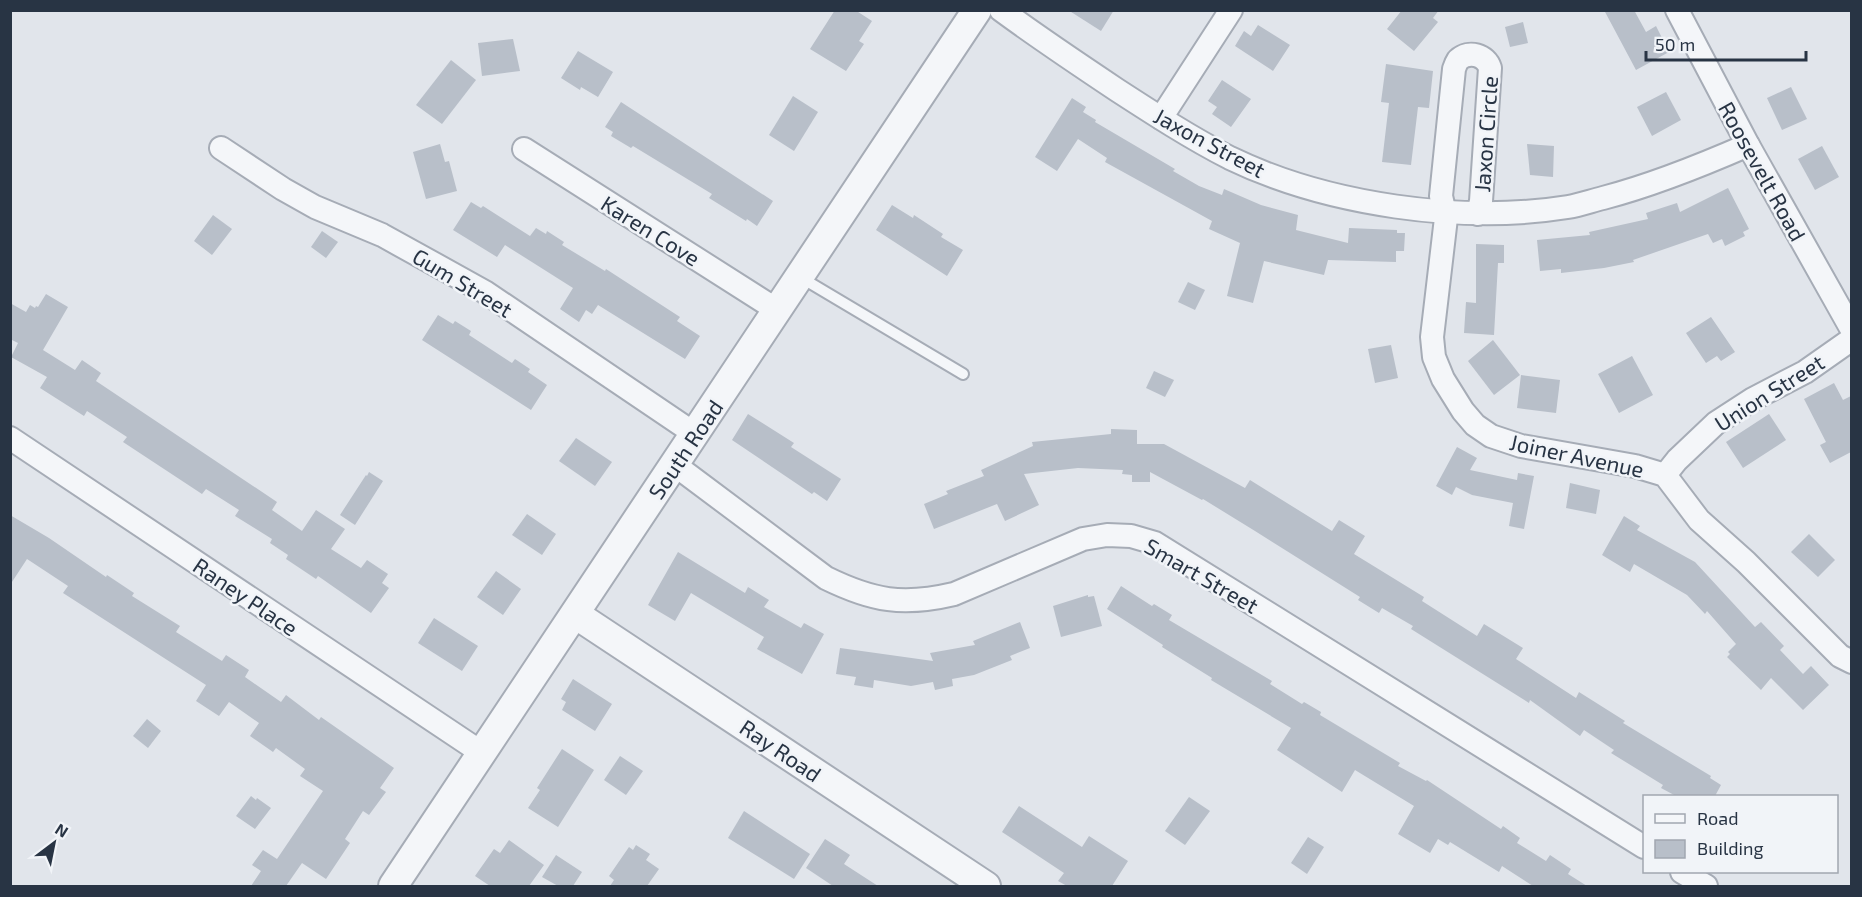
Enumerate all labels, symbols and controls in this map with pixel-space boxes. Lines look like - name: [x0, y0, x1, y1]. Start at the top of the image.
- scale bar: [1646, 24, 1806, 62]
- text: 50 m: [1655, 33, 1695, 55]
- street label: Jaxon Circle: [1468, 75, 1502, 193]
- street label: Roosevelt Road: [1714, 97, 1812, 245]
- street label: Jaxon Street: [1150, 102, 1270, 182]
- street label: Karen Cove: [597, 189, 705, 271]
- street label: Gum Street: [408, 242, 518, 322]
- street label: Union Street: [1709, 348, 1829, 436]
- street label: South Road: [642, 394, 728, 504]
- street label: Joiner Avenue: [1508, 428, 1646, 482]
- street label: Smart Street: [1141, 532, 1263, 618]
- street label: Raney Place: [189, 552, 303, 640]
- street label: Ray Road: [735, 713, 827, 787]
- legend: [1643, 795, 1838, 873]
- text: Road: [1697, 807, 1738, 829]
- north arrow: [24, 813, 84, 873]
- text: N: [52, 819, 72, 841]
- text: Building: [1697, 837, 1764, 859]

